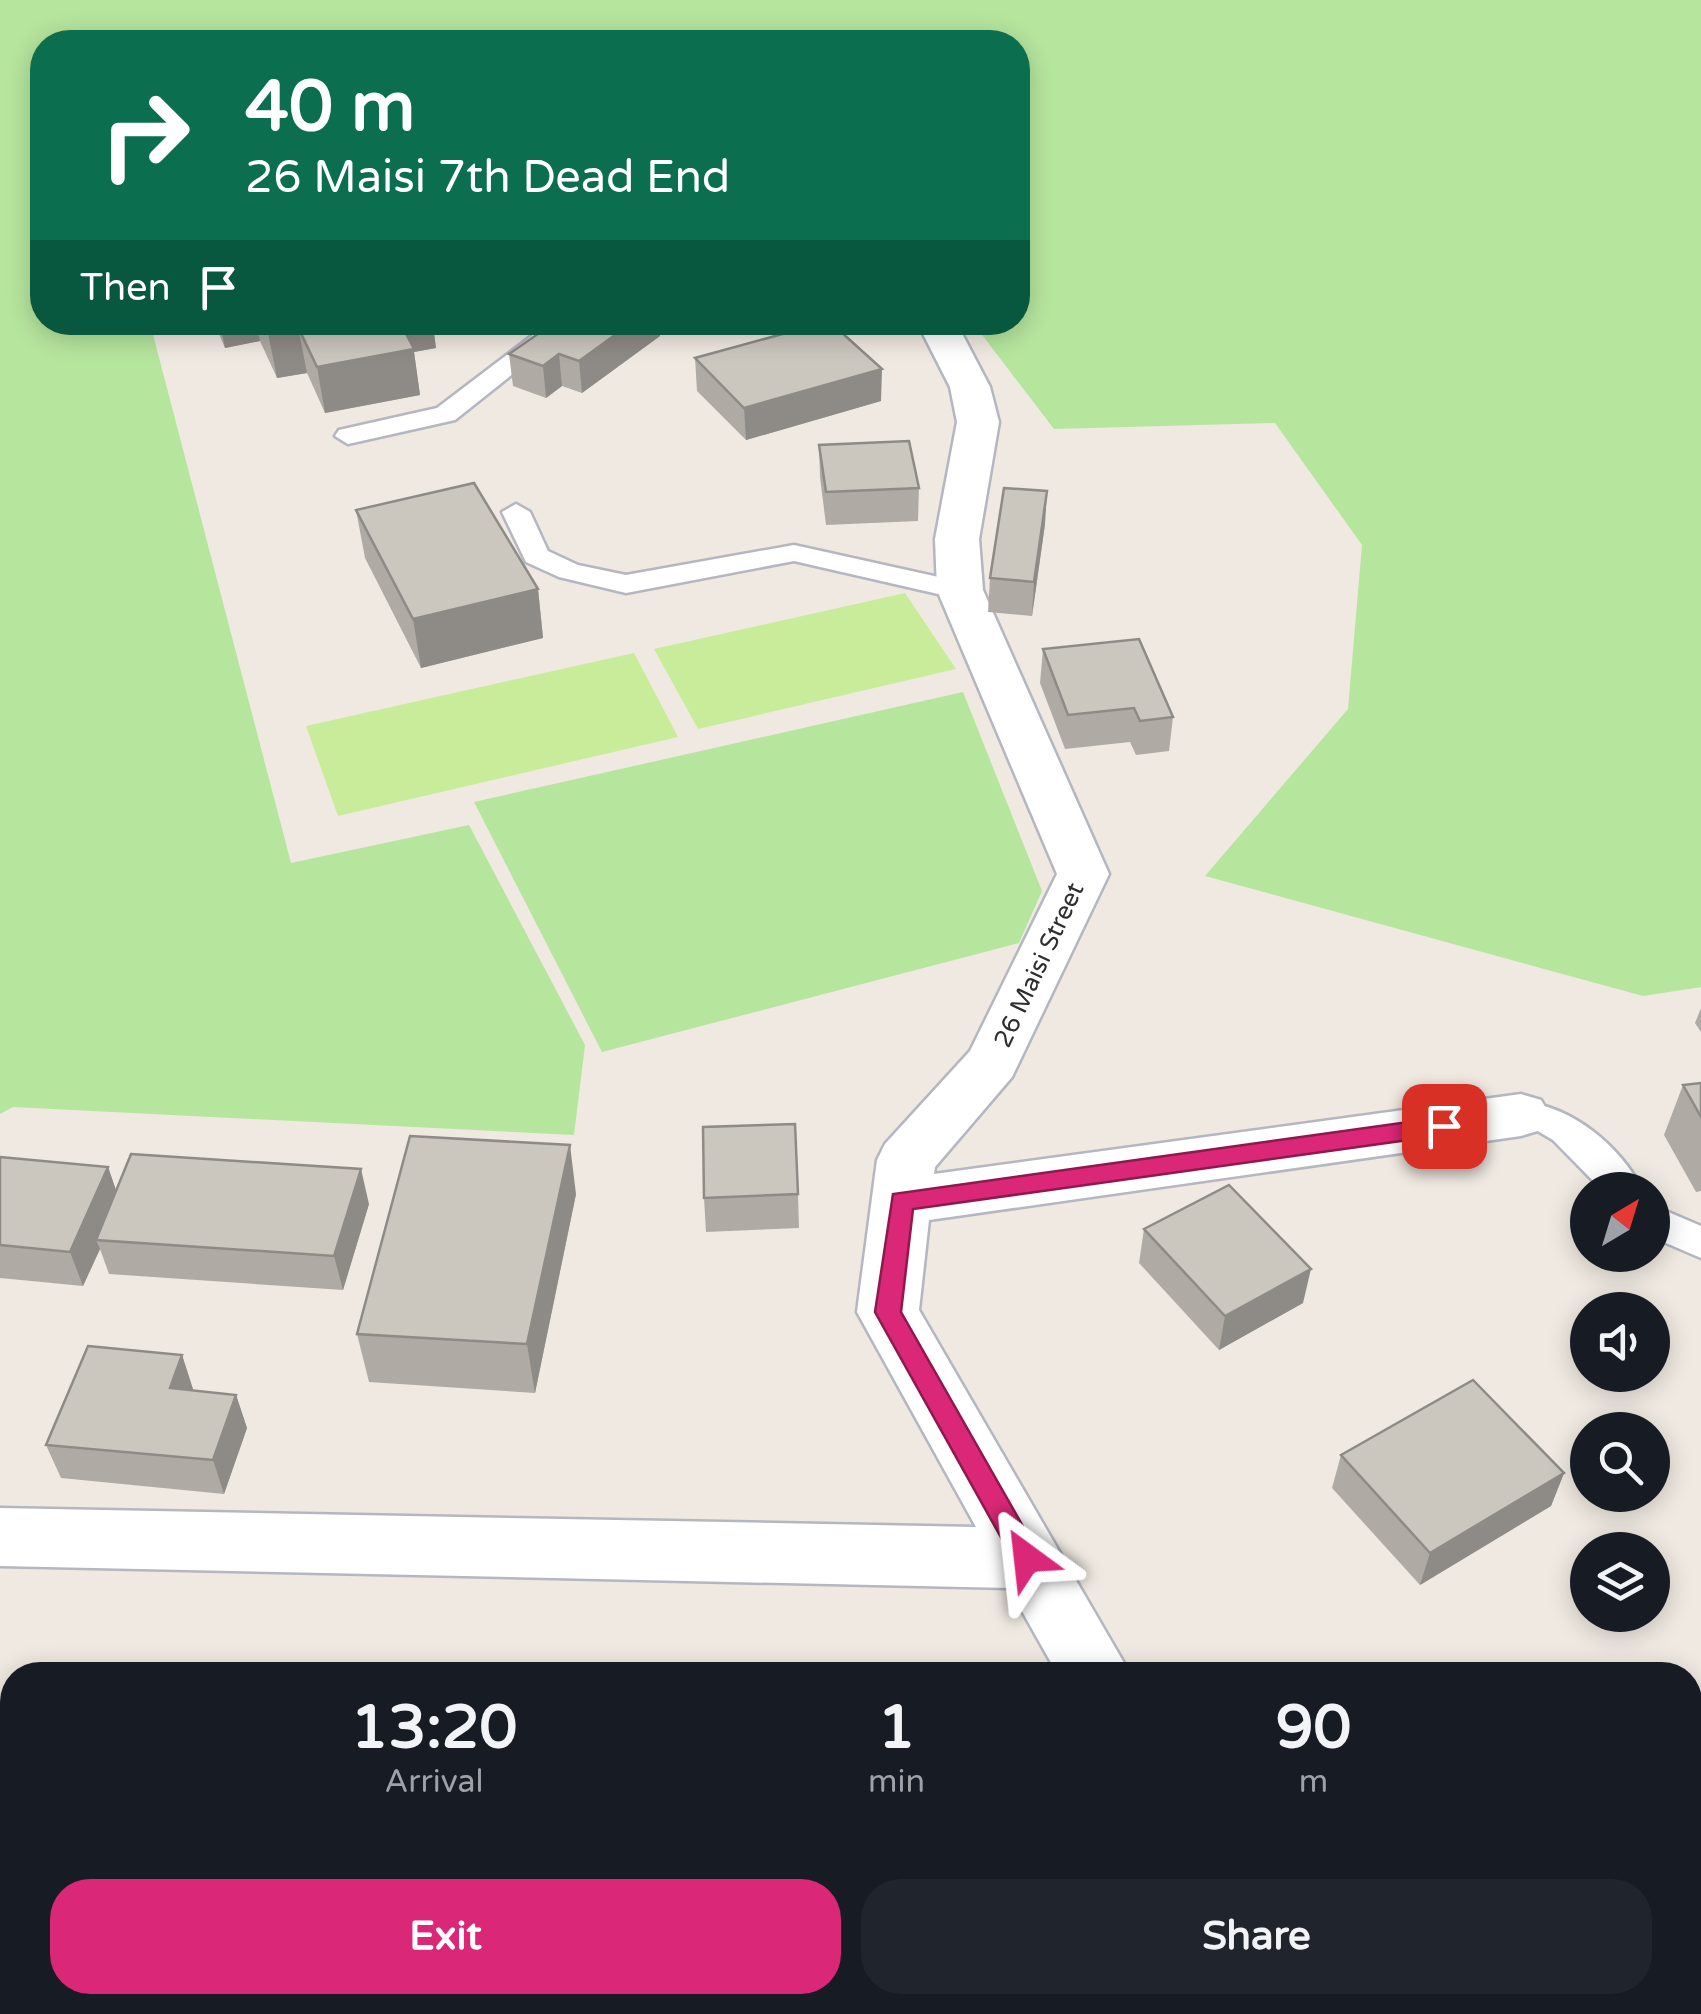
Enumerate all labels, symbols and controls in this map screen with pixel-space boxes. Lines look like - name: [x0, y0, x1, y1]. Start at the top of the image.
- text: 40 m: [245, 66, 415, 150]
- icon: right: [80, 70, 210, 200]
- text: 26 Maisi 7th Dead End: [245, 151, 730, 205]
- icon: arrive: [191, 260, 246, 315]
- text: Then: [80, 265, 171, 311]
- street label: 26 Maisi Street: [988, 877, 1091, 1052]
- pin: [1402, 1084, 1487, 1169]
- icon: arrive: [1417, 1099, 1472, 1154]
- north arrow: [1570, 1172, 1670, 1272]
- map controls: [1570, 1172, 1670, 1632]
- button: sound: [1570, 1292, 1670, 1392]
- button: search: [1570, 1412, 1670, 1512]
- position arrow: [975, 1506, 1079, 1610]
- button: layers: [1570, 1532, 1670, 1632]
- text: 13:20: [351, 1692, 517, 1764]
- text: 1: [878, 1692, 915, 1764]
- text: 90: [1276, 1692, 1351, 1764]
- text: Arrival: [385, 1763, 483, 1801]
- text: min: [868, 1763, 925, 1801]
- text: m: [1299, 1763, 1328, 1801]
- button: Exit: [50, 1879, 841, 1994]
- button: Share: [861, 1879, 1652, 1994]

